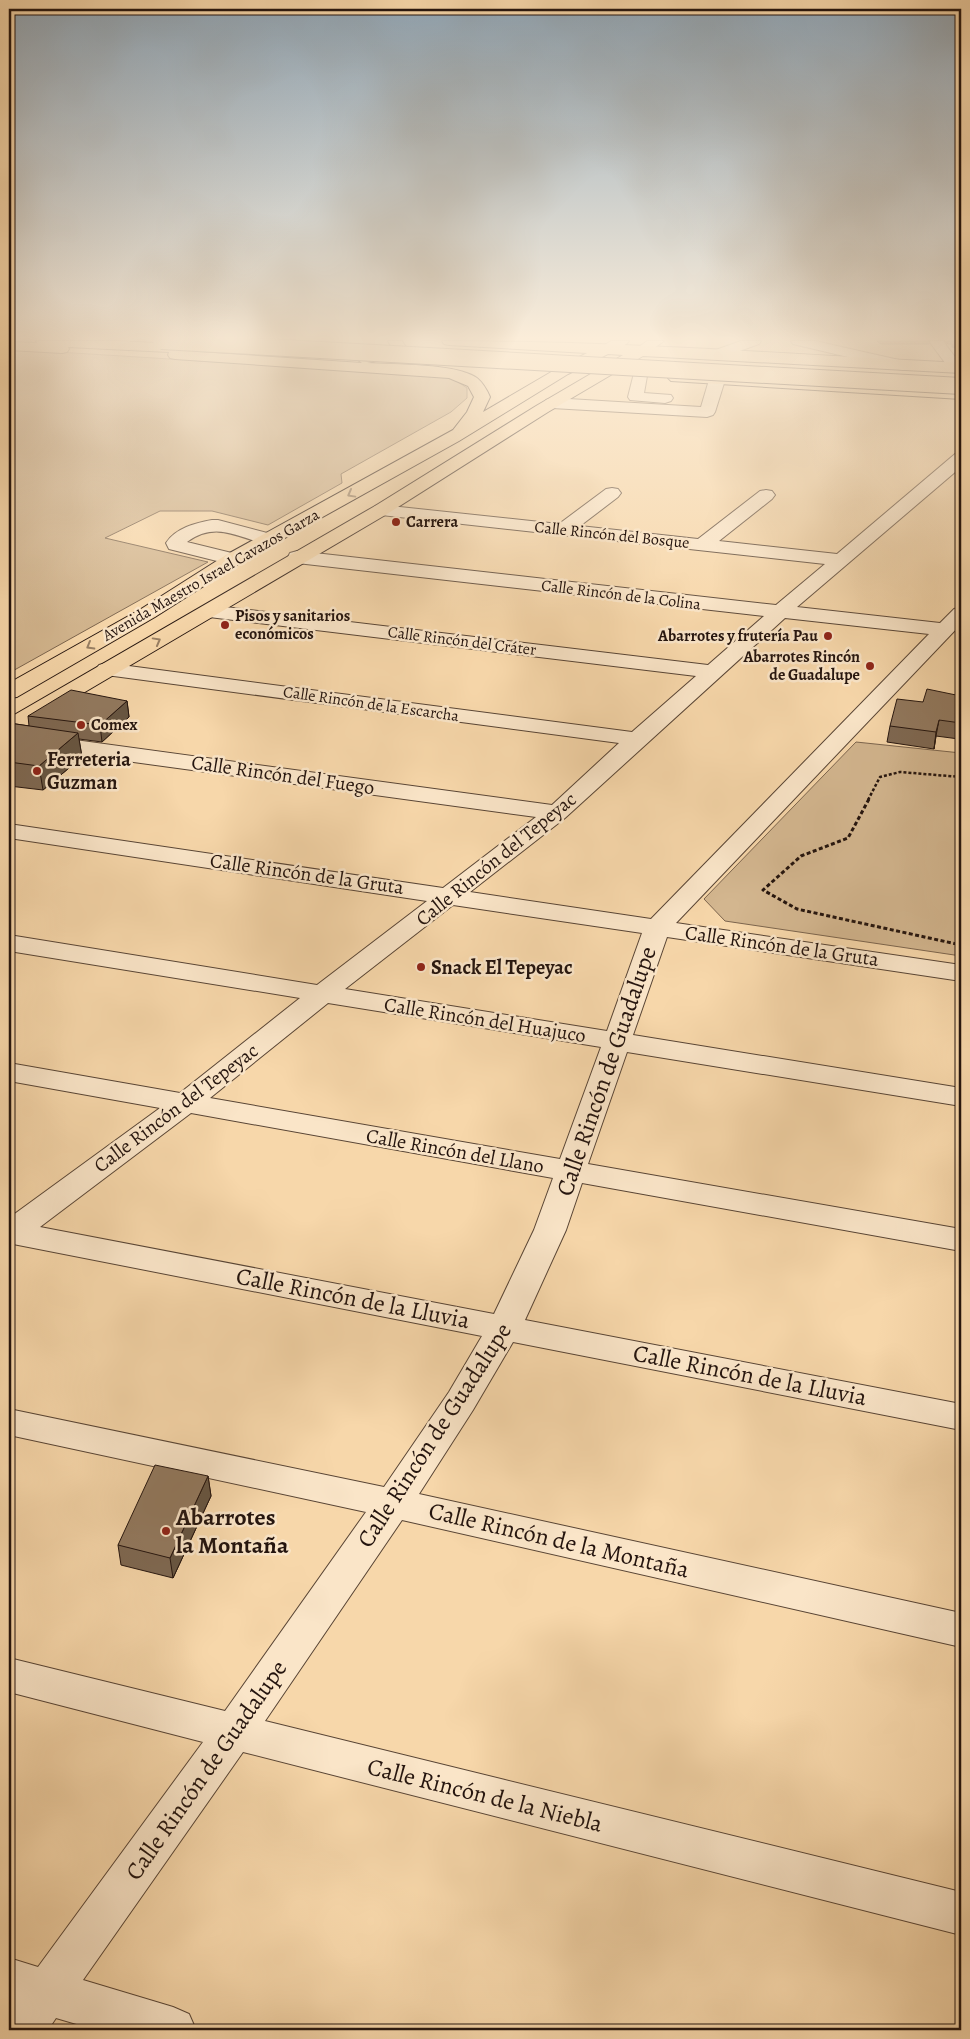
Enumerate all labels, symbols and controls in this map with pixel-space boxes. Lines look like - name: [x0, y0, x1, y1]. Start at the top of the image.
- one-way arrow: [347, 488, 356, 498]
- street label: Avenida Maestro Israel Cavazos Garza: [98, 503, 324, 647]
- place label: Carrera: [406, 511, 458, 533]
- marker: Carrera: [390, 516, 402, 528]
- street label: Calle Rincón del Bosque: [533, 516, 691, 554]
- street label: Calle Rincón de la Colina: [540, 574, 703, 616]
- place label: Pisos y sanitarios económicos: [235, 605, 350, 645]
- marker: Pisos y sanitarios económicos: [219, 619, 231, 631]
- street label: Calle Rincón del Cráter: [386, 621, 538, 661]
- place label: Abarrotes y frutería Pau: [657, 625, 818, 647]
- marker: Abarrotes y frutería Pau: [822, 630, 834, 642]
- one-way arrow: [151, 637, 160, 647]
- one-way arrow: [86, 640, 95, 650]
- place label: Abarrotes Rincón de Guadalupe: [742, 646, 860, 686]
- marker: Abarrotes Rincón de Guadalupe: [864, 660, 876, 672]
- street label: Calle Rincón de la Escarcha: [282, 681, 461, 727]
- place label: Comex: [91, 714, 137, 736]
- marker: Comex: [75, 719, 87, 731]
- place label: Ferreteria Guzman: [47, 746, 131, 796]
- street label: Calle Rincón del Fuego: [190, 749, 376, 801]
- marker: Ferreteria Guzman: [31, 765, 43, 777]
- street label: Calle Rincón del Tepeyac: [410, 786, 582, 932]
- street label: Calle Rincón de la Gruta: [208, 847, 406, 901]
- street label: Calle Rincón de la Gruta: [683, 919, 881, 973]
- street label: Calle Rincón de Guadalupe: [548, 942, 664, 1200]
- place label: Snack El Tepeyac: [431, 954, 573, 981]
- marker: Snack El Tepeyac: [415, 961, 427, 973]
- street label: Calle Rincón del Huajuco: [382, 991, 588, 1049]
- street label: Calle Rincón del Tepeyac: [88, 1037, 264, 1179]
- street label: Calle Rincón del Llano: [364, 1122, 546, 1180]
- street label: Calle Rincón de la Lluvia: [233, 1260, 473, 1336]
- street label: Calle Rincón de Guadalupe: [349, 1316, 519, 1554]
- street label: Calle Rincón de la Lluvia: [630, 1337, 870, 1413]
- street label: Calle Rincón de la Montaña: [426, 1494, 693, 1586]
- place label: Abarrotes la Montaña: [175, 1501, 289, 1561]
- marker: Abarrotes la Montaña: [160, 1525, 172, 1537]
- street label: Calle Rincón de Guadalupe: [118, 1654, 294, 1886]
- street label: Calle Rincón de la Niebla: [364, 1750, 607, 1840]

